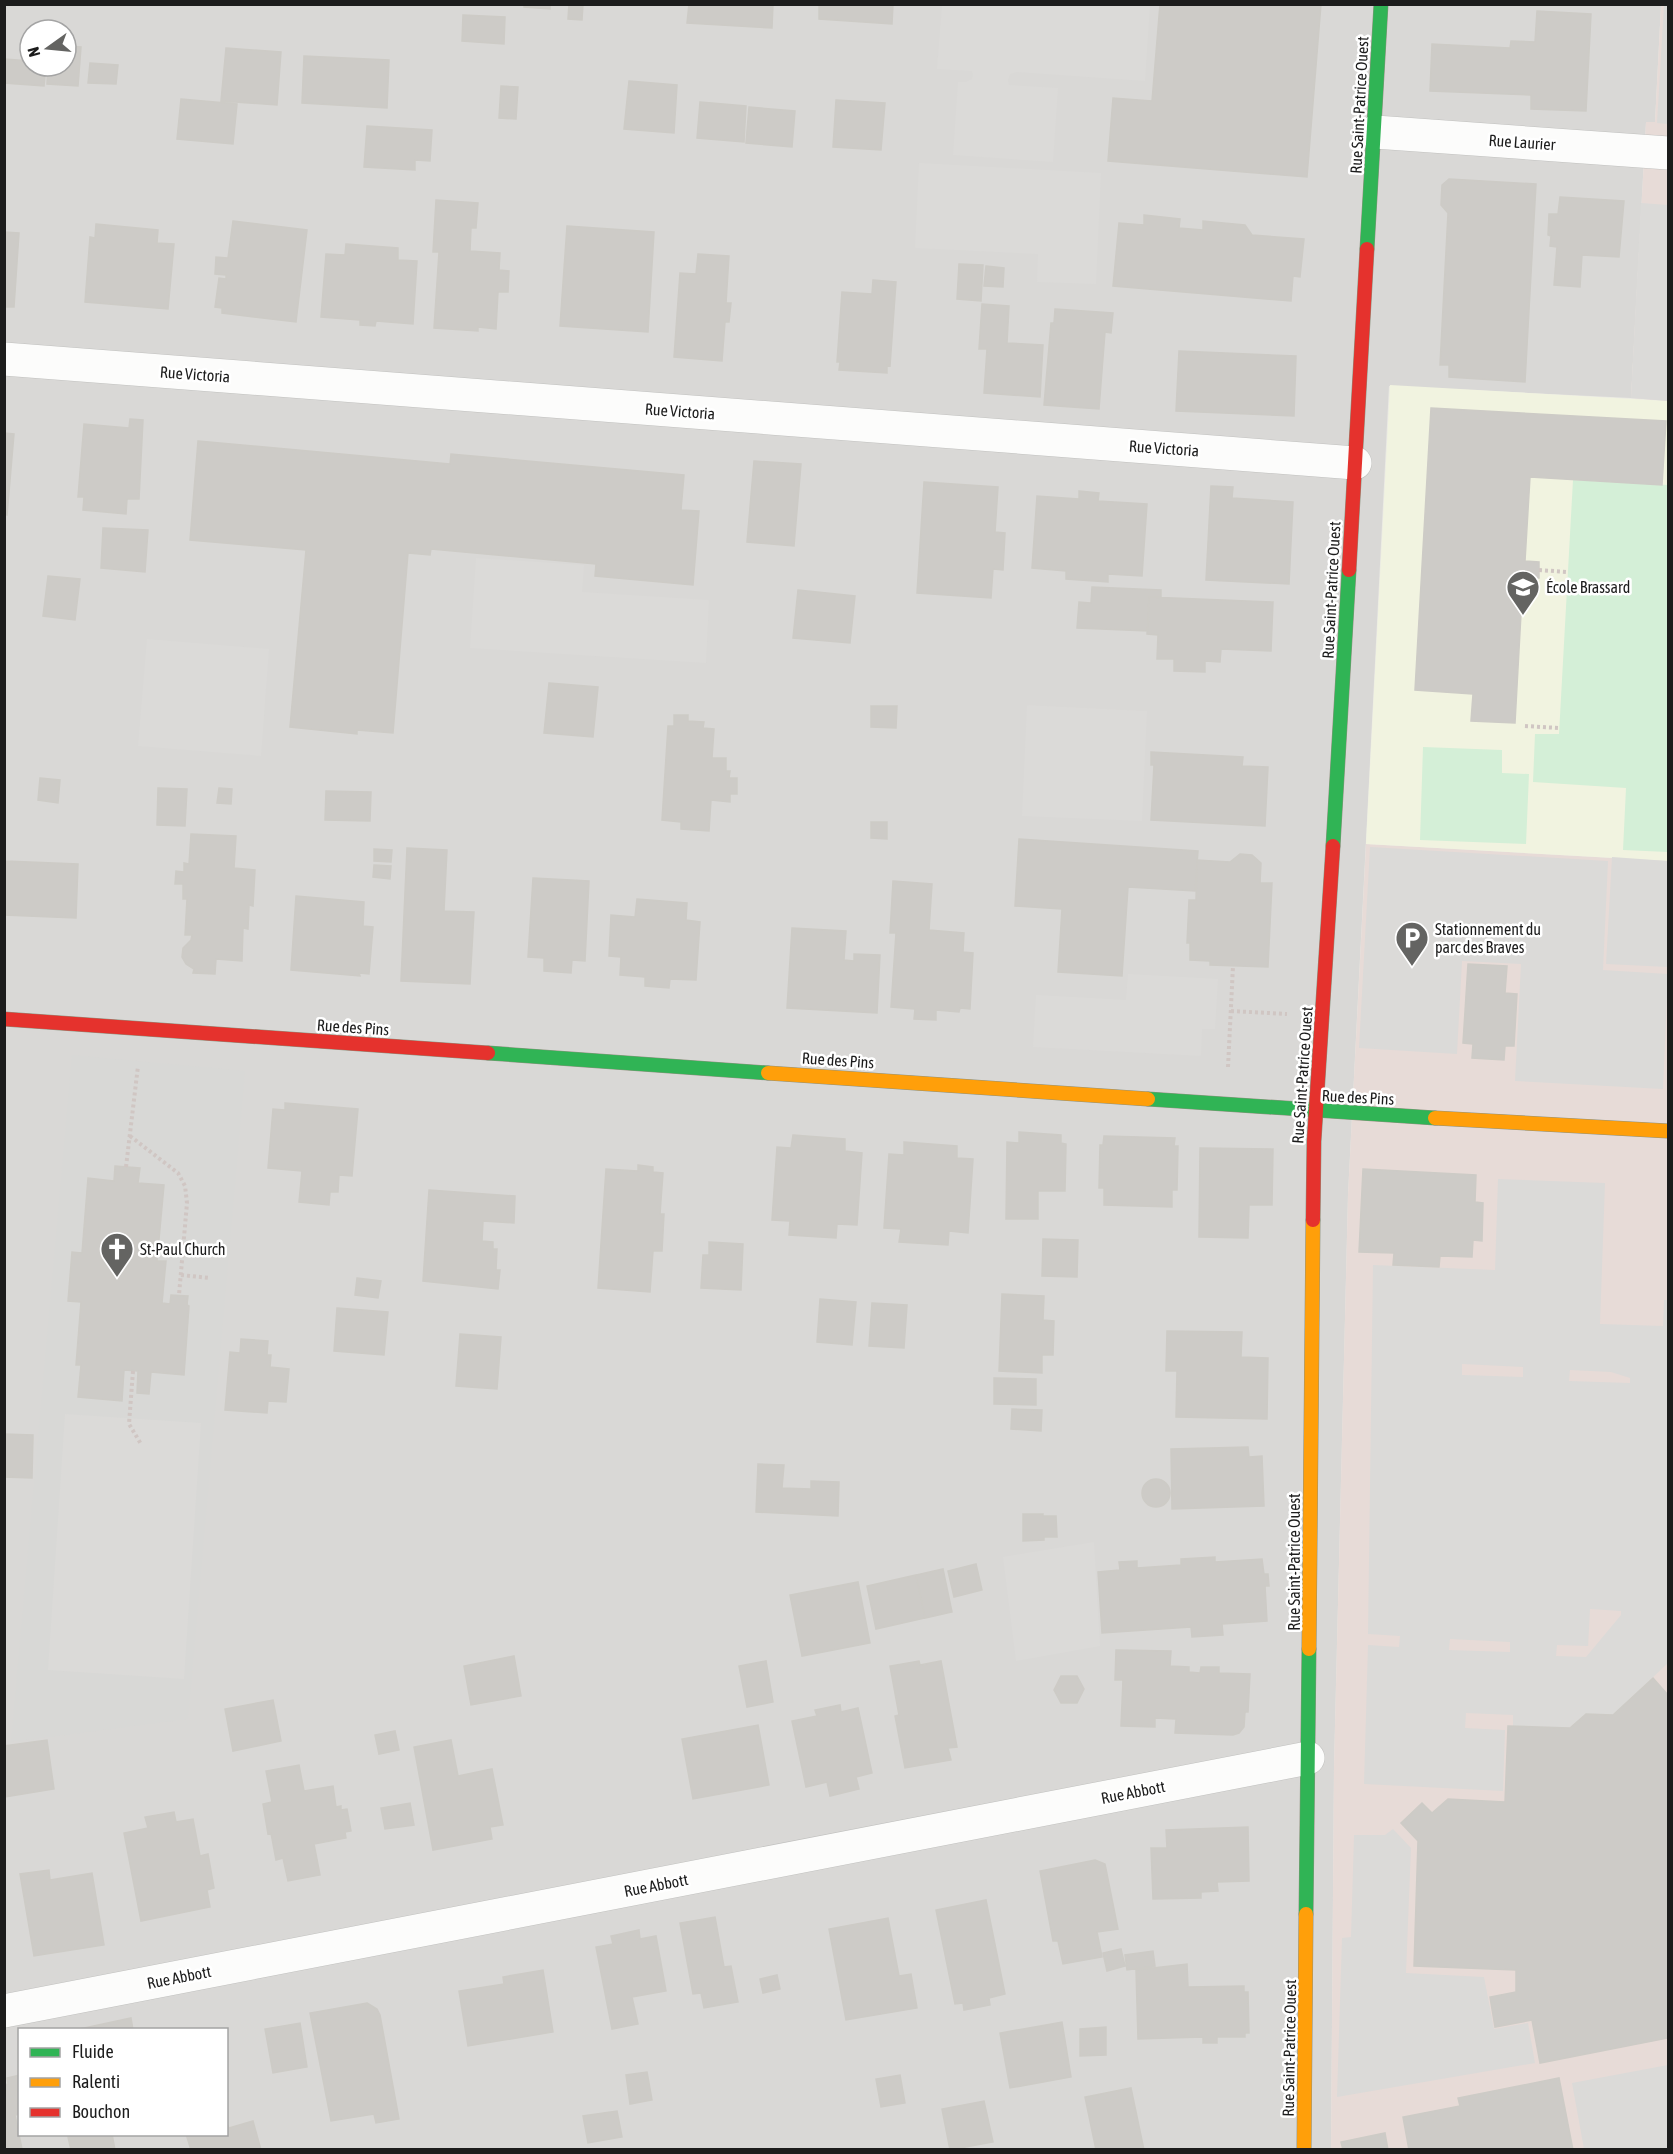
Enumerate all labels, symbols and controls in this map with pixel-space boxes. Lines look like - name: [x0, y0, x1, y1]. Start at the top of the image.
- north arrow: [18, 18, 78, 78]
- street label: Rue Saint-Patrice Ouest: [1346, 36, 1372, 174]
- text: N: [24, 45, 43, 59]
- street label: Rue Laurier: [1488, 131, 1556, 153]
- street label: Rue Victoria: [159, 363, 231, 385]
- street label: Rue Victoria: [644, 400, 716, 422]
- street label: Rue Victoria: [1128, 437, 1200, 459]
- street label: Rue Saint-Patrice Ouest: [1318, 521, 1344, 659]
- school or university icon: École Brassard: [1505, 569, 1541, 616]
- place label: École Brassard: [1546, 578, 1630, 596]
- parking icon: Stationnement du parc des Braves: [1394, 920, 1430, 967]
- place label: Stationnement du parc des Braves: [1435, 920, 1541, 957]
- street label: Rue Saint-Patrice Ouest: [1288, 1005, 1316, 1144]
- street label: Rue des Pins: [316, 1015, 390, 1039]
- street label: Rue des Pins: [801, 1048, 875, 1072]
- street label: Rue des Pins: [1321, 1086, 1395, 1108]
- church icon: St-Paul Church: [99, 1231, 135, 1278]
- place label: St-Paul Church: [140, 1240, 226, 1258]
- street label: Rue Saint-Patrice Ouest: [1285, 1493, 1303, 1631]
- street label: Rue Abbott: [1099, 1777, 1167, 1807]
- street label: Rue Abbott: [622, 1870, 690, 1900]
- street label: Rue Abbott: [145, 1962, 213, 1992]
- street label: Rue Saint-Patrice Ouest: [1279, 1979, 1299, 2117]
- legend: [18, 2028, 228, 2136]
- text: Fluide: [72, 2041, 114, 2062]
- text: Ralenti: [72, 2071, 120, 2092]
- text: Bouchon: [72, 2101, 130, 2122]

